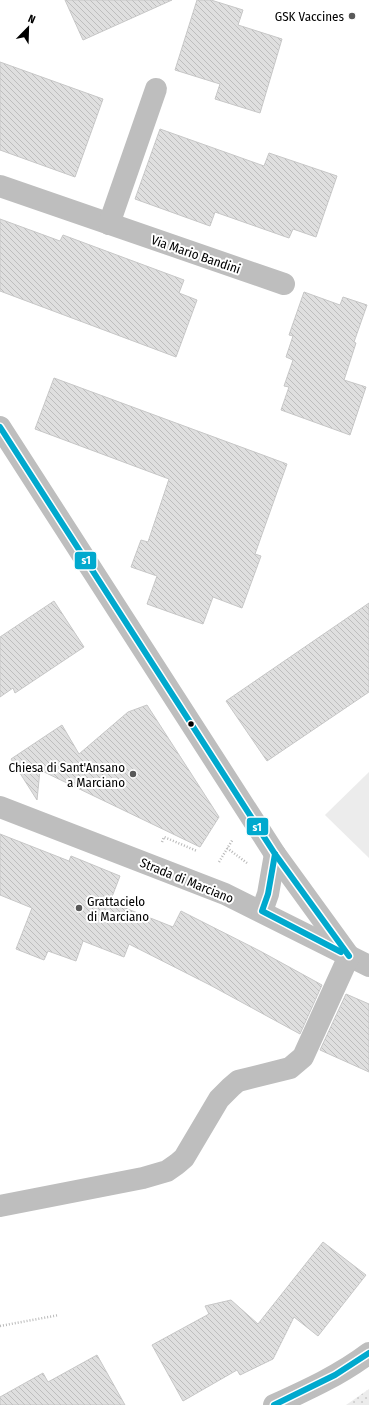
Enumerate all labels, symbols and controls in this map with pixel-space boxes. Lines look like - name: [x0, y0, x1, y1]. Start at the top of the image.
- north arrow: [8, 8, 48, 48]
- place label: GSK Vaccines: [275, 9, 344, 24]
- marker: GSK Vaccines: [347, 11, 357, 21]
- text: N: [26, 12, 37, 27]
- street label: Via Mario Bandini: [149, 232, 242, 277]
- line badge: s1: [74, 551, 97, 570]
- text: s1: [81, 554, 91, 567]
- unlabelled marker: [186, 719, 196, 729]
- place label: Chiesa di Sant'Ansano a Marciano: [9, 760, 125, 790]
- marker: Chiesa di Sant'Ansano a Marciano: [128, 769, 138, 779]
- line badge: s1: [246, 817, 269, 836]
- text: s1: [252, 821, 262, 834]
- street label: Strada di Marciano: [138, 855, 236, 906]
- place label: Grattacielo di Marciano: [87, 894, 149, 924]
- marker: Grattacielo di Marciano: [74, 903, 84, 913]

